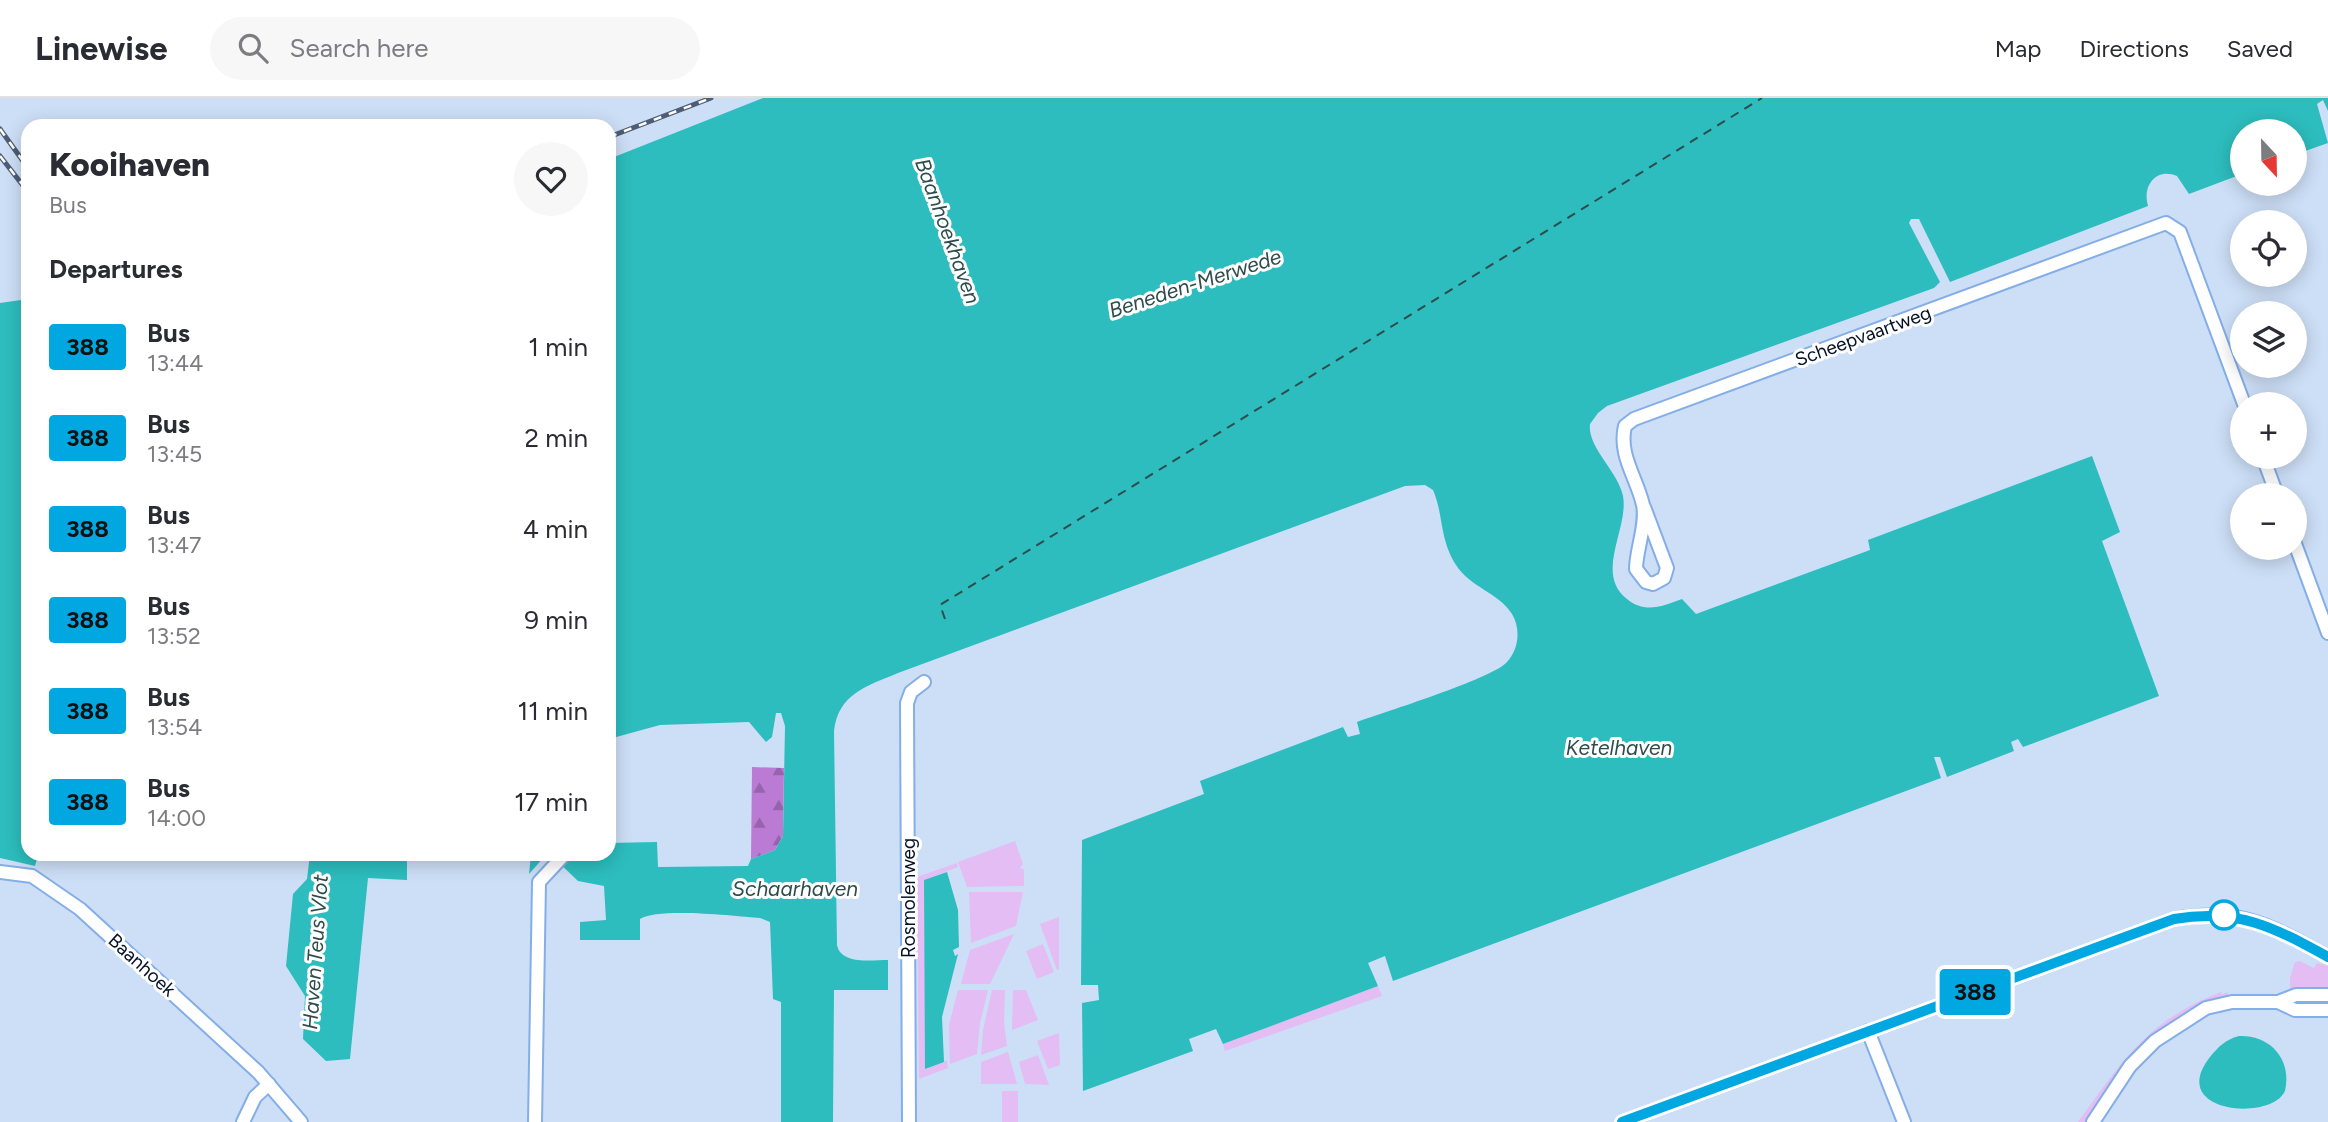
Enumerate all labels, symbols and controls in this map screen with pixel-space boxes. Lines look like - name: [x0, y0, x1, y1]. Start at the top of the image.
- search box: [210, 17, 700, 80]
- text: Linewise: [35, 29, 168, 68]
- icon: search: [234, 29, 272, 67]
- text: Search here: [290, 32, 428, 64]
- text: Map: [1995, 34, 2041, 63]
- text: Directions: [2079, 34, 2189, 63]
- text: Saved: [2227, 34, 2293, 63]
- north arrow: [2230, 119, 2306, 196]
- map controls: [2230, 119, 2307, 560]
- button: heart: [514, 142, 588, 216]
- text: Kooihaven: [49, 145, 210, 184]
- water label: Baanhoekhaven: [910, 155, 986, 307]
- text: Bus: [49, 191, 87, 219]
- button: locate: [2230, 210, 2307, 287]
- water label: Beneden-Merwede: [1106, 243, 1285, 323]
- text: Departures: [49, 253, 183, 285]
- street label: Scheepvaartweg: [1792, 301, 1934, 371]
- button: layers: [2230, 301, 2307, 378]
- text: Bus: [147, 317, 190, 349]
- text: 1 min: [528, 331, 588, 363]
- text: 388: [66, 332, 109, 361]
- text: 13:44: [147, 349, 203, 377]
- button: +: [2230, 392, 2307, 469]
- text: Bus: [147, 408, 190, 440]
- text: 2 min: [524, 422, 588, 454]
- text: 388: [66, 423, 109, 452]
- text: 13:45: [147, 440, 202, 468]
- button: −: [2230, 483, 2307, 560]
- text: Bus: [147, 499, 190, 531]
- text: 4 min: [523, 513, 588, 545]
- text: 388: [66, 514, 109, 543]
- text: 13:47: [147, 531, 201, 559]
- text: Bus: [147, 590, 190, 622]
- text: 9 min: [524, 604, 588, 636]
- text: 388: [66, 605, 109, 634]
- text: 13:52: [147, 622, 201, 650]
- text: Bus: [147, 681, 190, 713]
- text: 11 min: [517, 695, 588, 727]
- text: 388: [66, 696, 109, 725]
- text: 13:54: [147, 713, 202, 741]
- water label: Ketelhaven: [1566, 735, 1672, 760]
- text: Bus: [147, 772, 190, 804]
- text: 17 min: [514, 786, 588, 818]
- text: 388: [66, 787, 109, 816]
- text: 14:00: [147, 804, 206, 832]
- street label: Rosmolenweg: [897, 838, 920, 958]
- water label: Haven Teus Vlot: [297, 873, 333, 1030]
- water label: Schaarhaven: [732, 876, 858, 901]
- unlabelled marker: [2209, 900, 2239, 930]
- street label: Baanhoek: [104, 929, 181, 1002]
- line badge: 388: [1935, 969, 2015, 1015]
- text: 388: [1954, 977, 1996, 1006]

